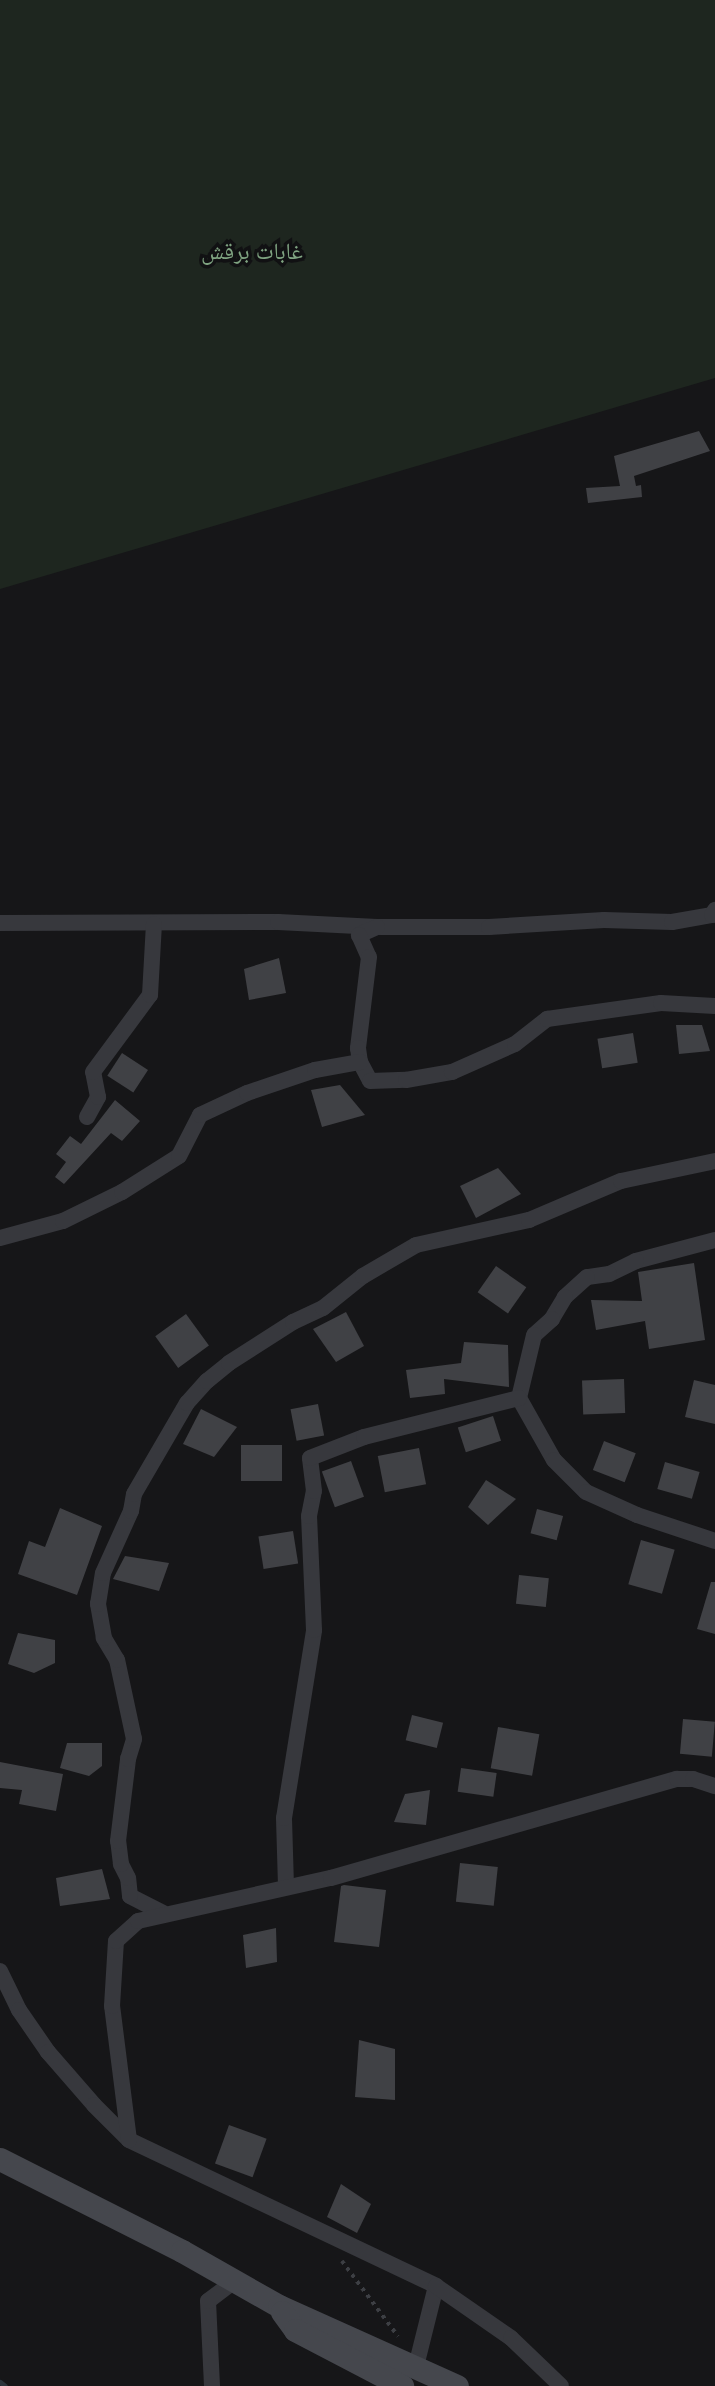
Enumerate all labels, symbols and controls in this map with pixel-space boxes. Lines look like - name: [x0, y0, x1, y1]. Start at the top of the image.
- park label: غابات برقش: [201, 238, 303, 266]

